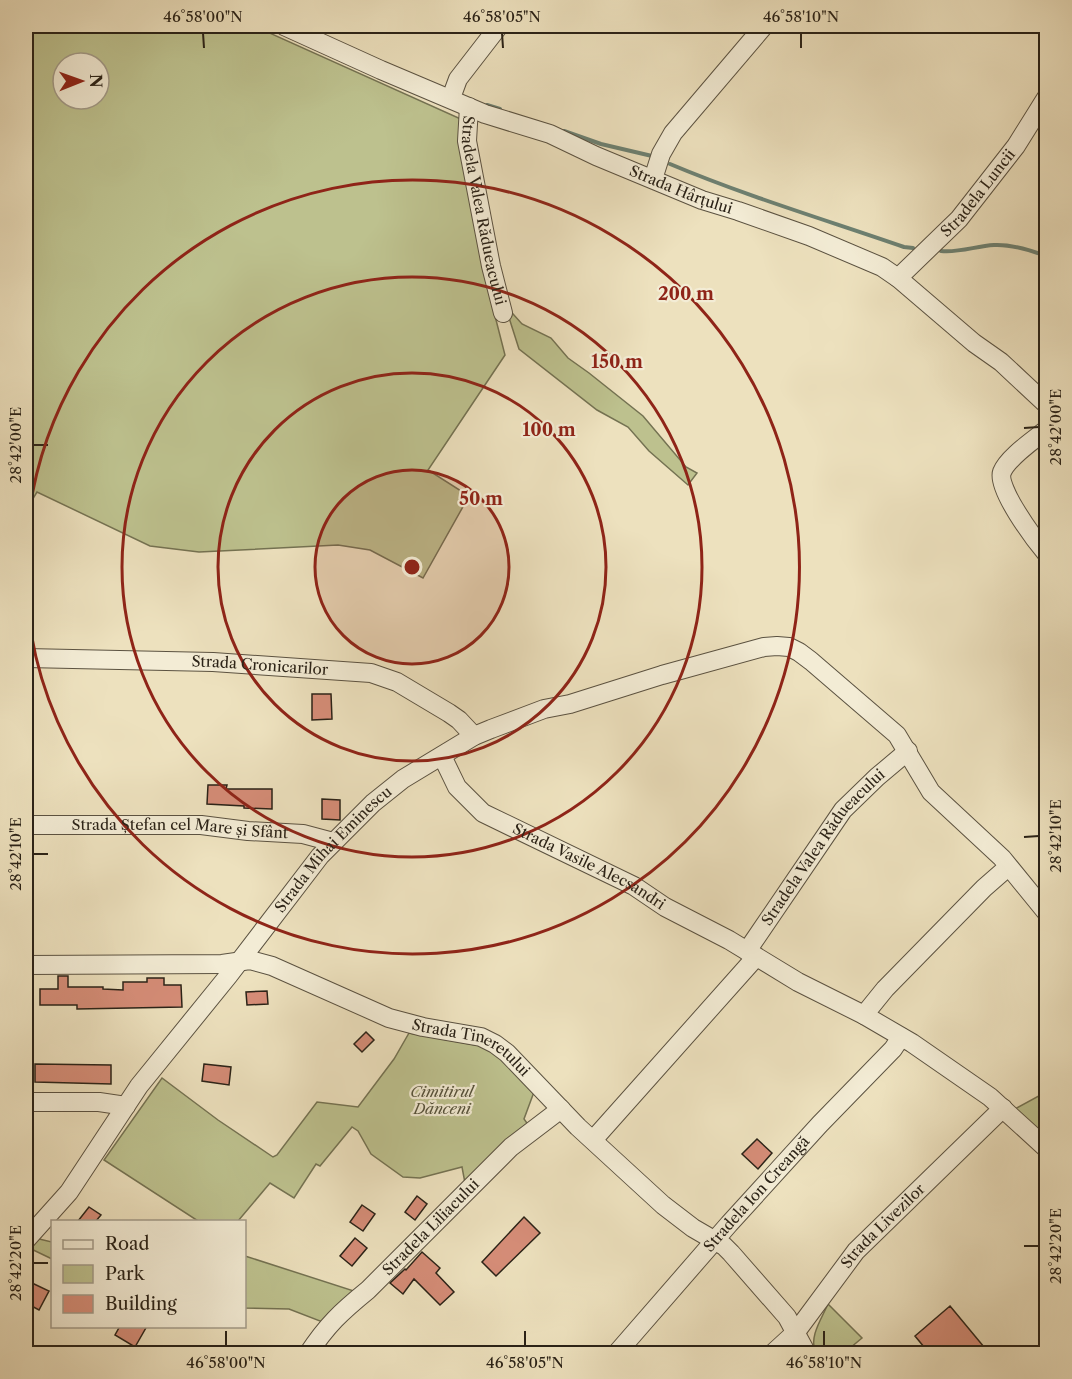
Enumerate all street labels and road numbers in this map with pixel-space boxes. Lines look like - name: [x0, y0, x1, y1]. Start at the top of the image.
- street label: Stradela Valea Rădueacului: [458, 115, 511, 307]
- street label: Stradela Luncii: [936, 145, 1019, 241]
- street label: Strada Hârțului: [627, 161, 735, 218]
- street label: Strada Cronicarilor: [191, 652, 330, 679]
- street label: Stradela Valea Rădueacului: [757, 764, 889, 929]
- street label: Strada Mihai Eminescu: [270, 782, 395, 916]
- street label: Strada Ștefan cel Mare și Sfânt: [71, 814, 289, 842]
- street label: Strada Vasile Alecsandri: [510, 819, 670, 914]
- street label: Strada Tineretului: [410, 1014, 535, 1081]
- street label: Stradela Ion Creangă: [699, 1132, 813, 1256]
- street label: Stradela Liliacului: [378, 1174, 483, 1279]
- street label: Strada Livezilor: [836, 1179, 929, 1272]

